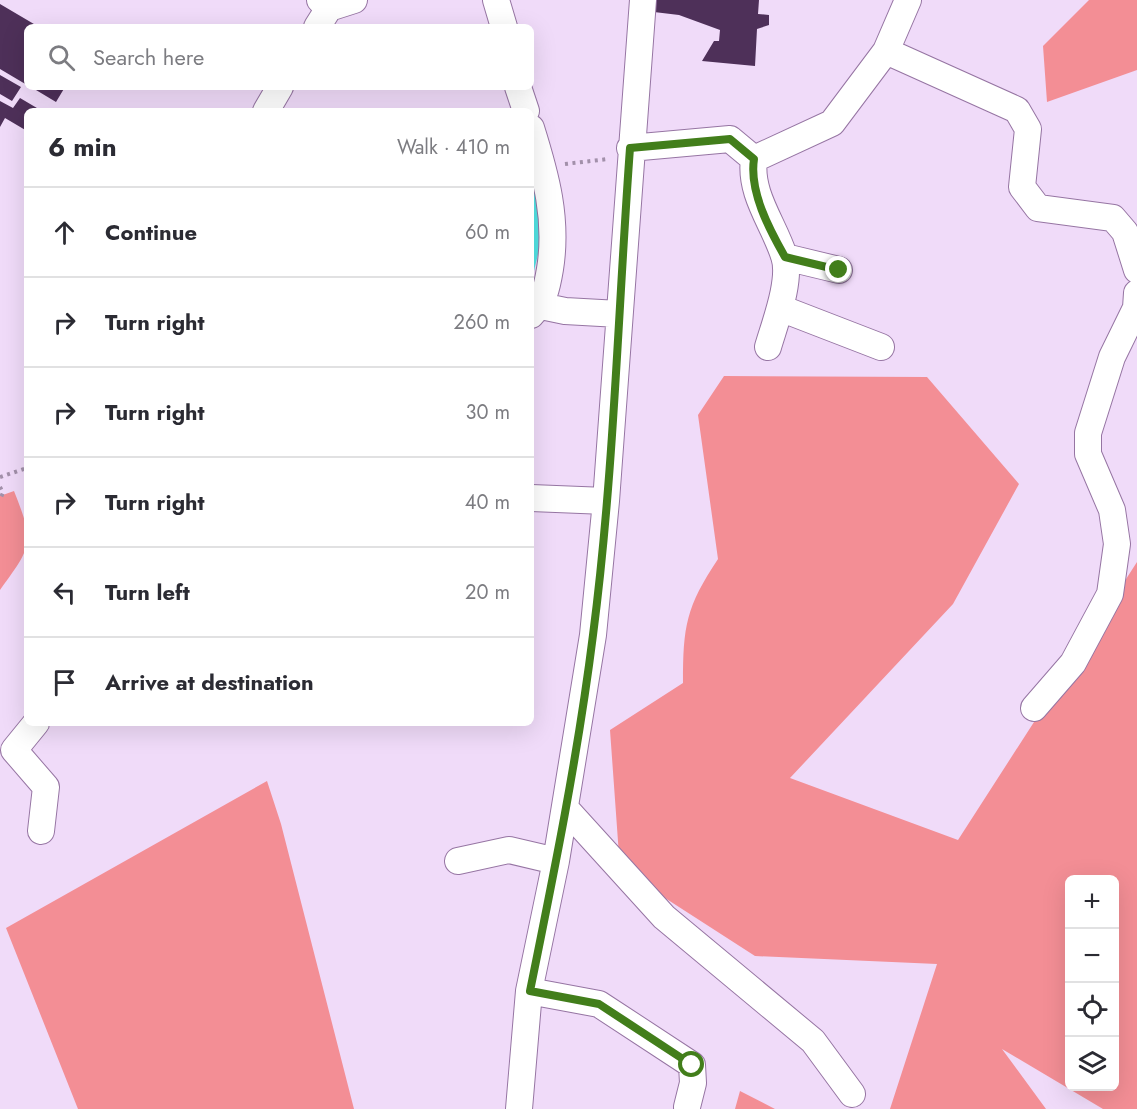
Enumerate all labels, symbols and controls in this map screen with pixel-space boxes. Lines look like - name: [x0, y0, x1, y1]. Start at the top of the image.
- search box: [24, 24, 534, 90]
- icon: search: [45, 41, 78, 74]
- text: Search here: [93, 41, 204, 73]
- text: 6 min: [48, 128, 117, 166]
- text: Walk · 410 m: [397, 133, 510, 162]
- icon: ahead: [48, 216, 81, 249]
- text: Continue: [105, 216, 197, 248]
- text: 60 m: [465, 218, 510, 247]
- route end: [825, 256, 851, 282]
- icon: right: [48, 306, 81, 339]
- text: Turn right: [105, 306, 205, 338]
- text: 260 m: [454, 308, 510, 337]
- icon: right: [48, 396, 81, 429]
- text: Turn right: [105, 396, 205, 428]
- text: 30 m: [465, 398, 510, 427]
- icon: right: [48, 486, 81, 519]
- text: Turn right: [105, 486, 205, 518]
- text: 40 m: [465, 488, 510, 517]
- icon: left: [48, 576, 81, 609]
- text: Turn left: [105, 576, 190, 608]
- text: 20 m: [465, 578, 510, 607]
- icon: arrive: [48, 666, 81, 699]
- text: Arrive at destination: [105, 666, 314, 698]
- map controls: [1065, 875, 1119, 1091]
- button: +: [1065, 875, 1119, 929]
- button: −: [1065, 929, 1119, 983]
- button: locate: [1065, 983, 1119, 1037]
- button: layers: [1065, 1037, 1119, 1091]
- route start: [678, 1051, 704, 1077]

